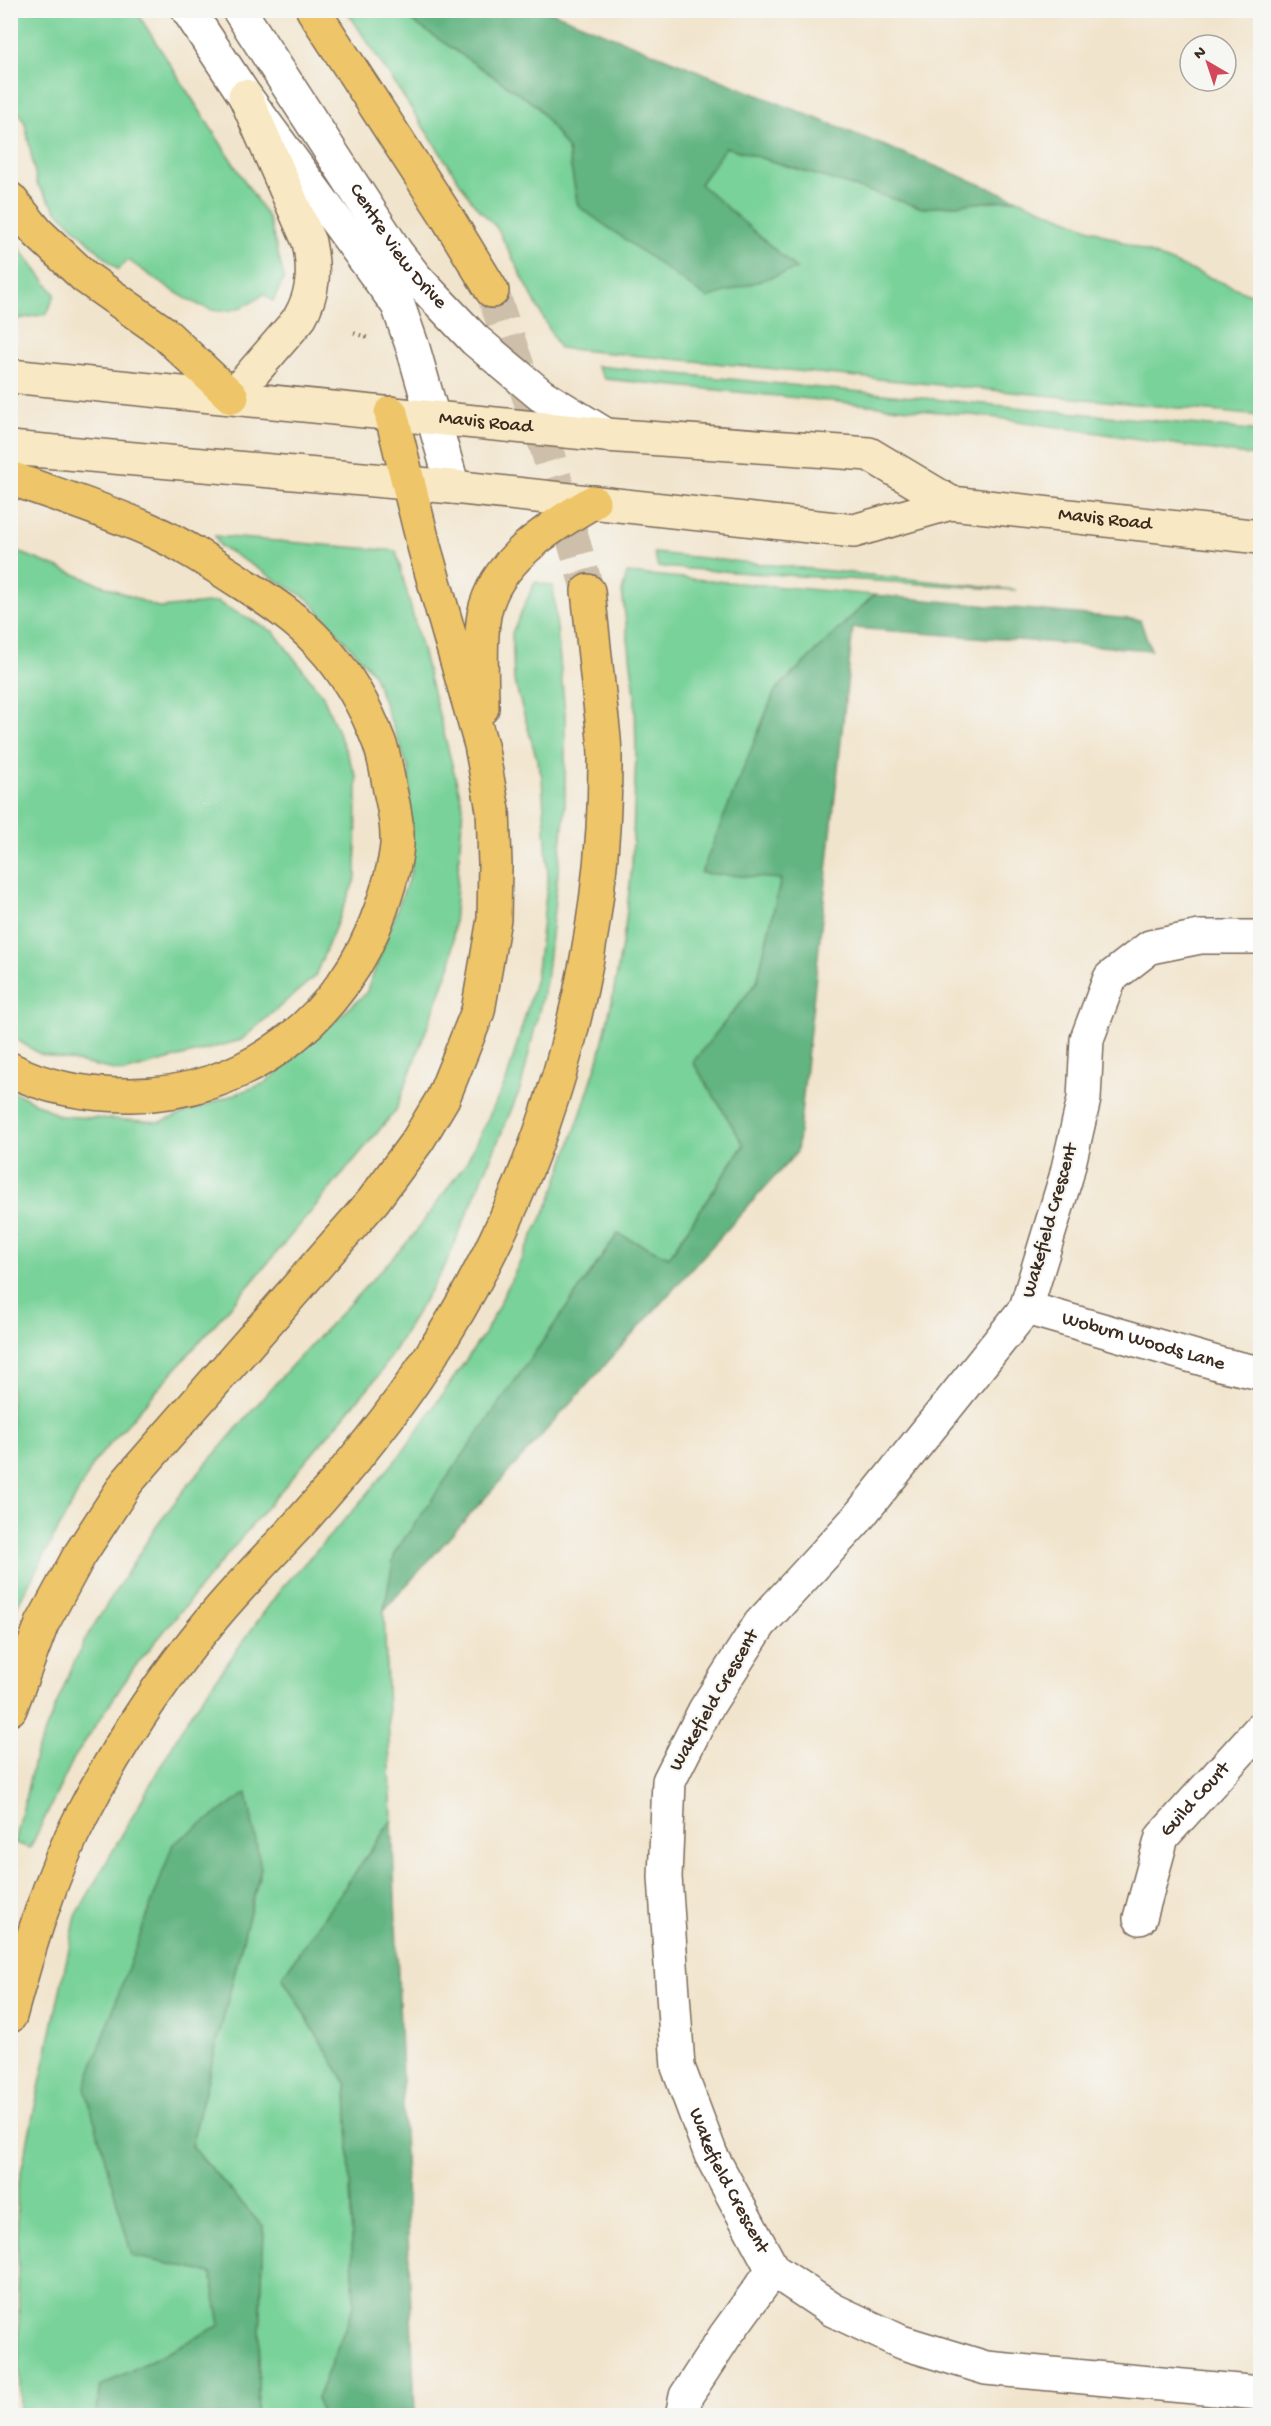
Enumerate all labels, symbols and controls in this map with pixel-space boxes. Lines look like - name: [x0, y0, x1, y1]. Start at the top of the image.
- north arrow: [1178, 33, 1238, 93]
- text: N: [1191, 43, 1211, 65]
- street label: Centre View Drive: [343, 180, 452, 315]
- street label: Mavis Road: [438, 407, 536, 439]
- street label: Mavis Road: [1057, 503, 1155, 537]
- street label: Wakefield Crescent: [1018, 1139, 1085, 1301]
- street label: Woburn Woods Lane: [1059, 1307, 1228, 1376]
- street label: Wakefield Crescent: [665, 1625, 766, 1776]
- street label: Guild Court: [1156, 1756, 1237, 1842]
- street label: Wakefield Crescent: [683, 2105, 774, 2259]

